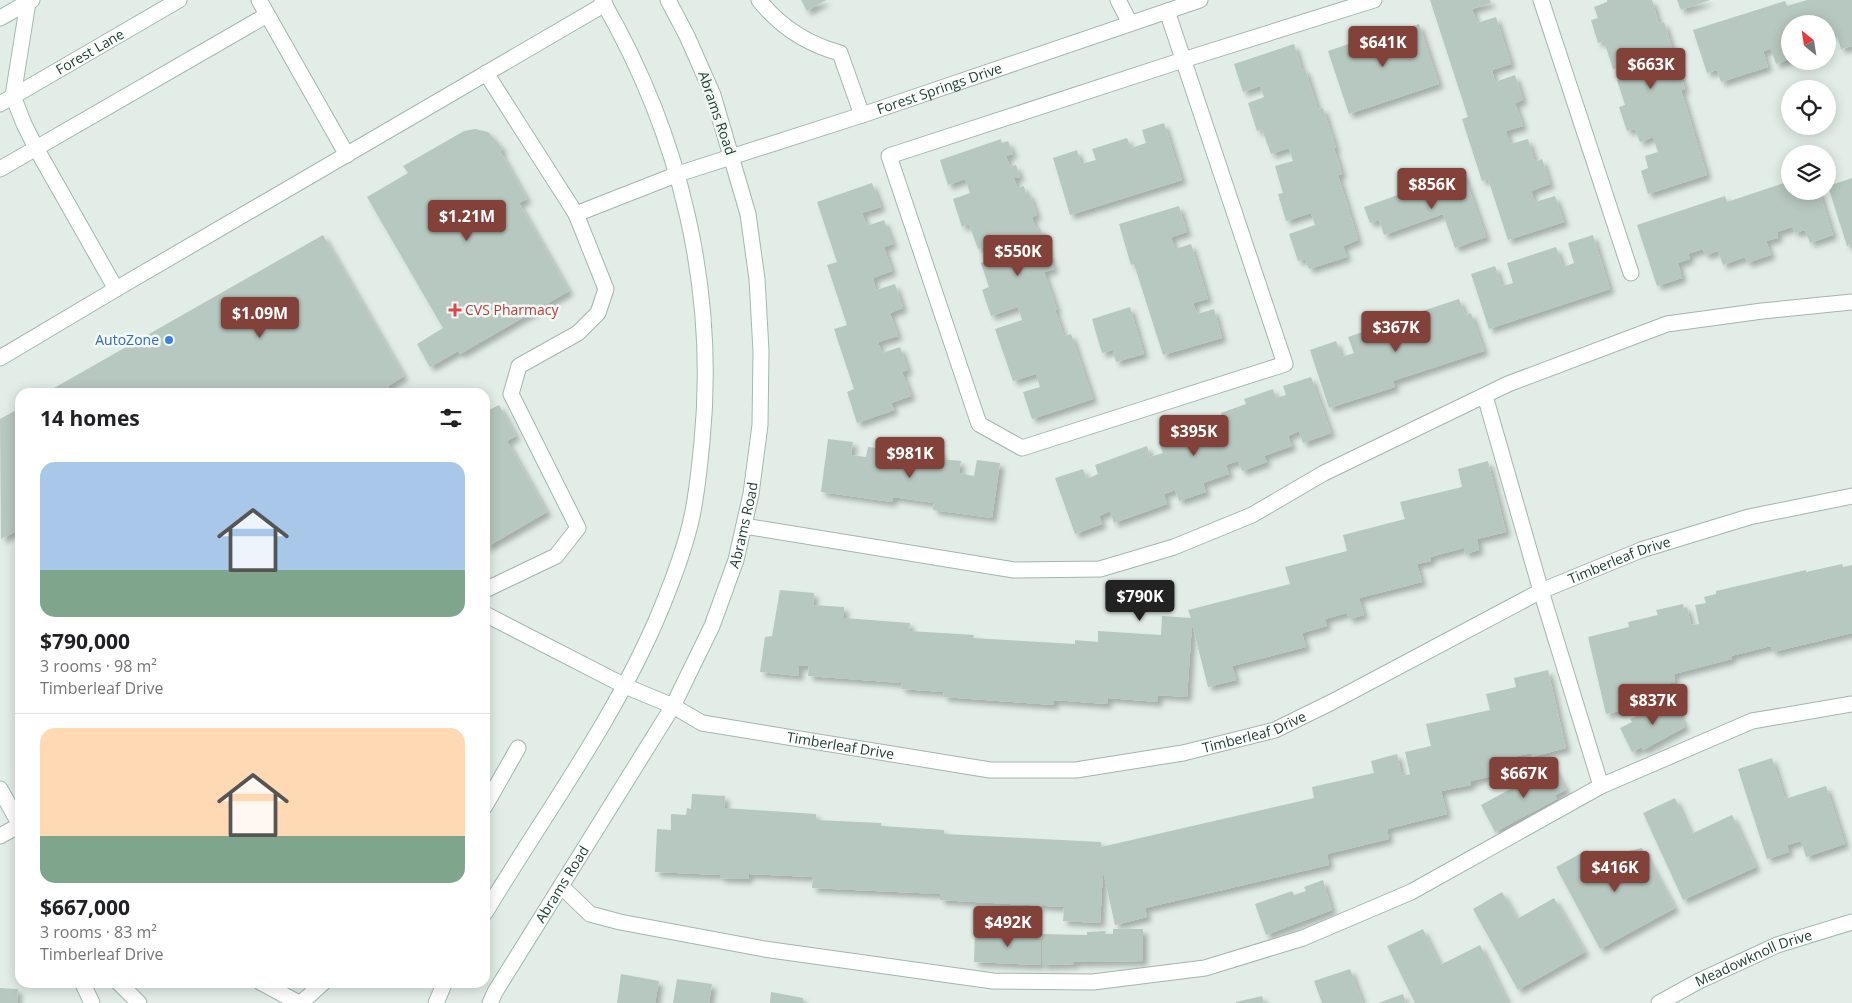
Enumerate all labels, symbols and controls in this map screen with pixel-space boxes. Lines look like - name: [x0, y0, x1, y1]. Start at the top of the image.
- north arrow: [1781, 15, 1836, 70]
- map controls: [1781, 15, 1836, 200]
- street label: Forest Lane: [52, 24, 127, 79]
- pin: $641K: [1348, 26, 1418, 68]
- text: $641K: [1359, 31, 1407, 53]
- pin: $663K: [1616, 48, 1686, 90]
- text: $663K: [1627, 53, 1675, 75]
- street label: Forest Springs Drive: [874, 58, 1004, 118]
- street label: Abrams Road: [694, 68, 741, 157]
- button: locate: [1781, 80, 1836, 135]
- button: layers: [1781, 145, 1836, 200]
- pin: $856K: [1397, 168, 1467, 210]
- text: $856K: [1408, 173, 1456, 195]
- pin: $1.21M: [426, 200, 508, 242]
- text: $1.21M: [439, 205, 495, 227]
- pin: $550K: [983, 234, 1053, 277]
- text: $550K: [994, 240, 1042, 262]
- pin: $1.09M: [219, 296, 301, 339]
- place label: CVS Pharmacy: [465, 300, 559, 319]
- text: $1.09M: [232, 302, 288, 324]
- marker: CVS Pharmacy: [449, 304, 461, 316]
- pin: $367K: [1361, 310, 1431, 353]
- text: $367K: [1372, 316, 1420, 338]
- place label: AutoZone: [95, 330, 159, 349]
- marker: AutoZone: [163, 334, 175, 346]
- text: 14 homes: [40, 404, 140, 432]
- icon: filters: [437, 404, 465, 432]
- pin: $395K: [1159, 414, 1229, 457]
- text: $395K: [1170, 420, 1218, 442]
- pin: $981K: [875, 436, 945, 479]
- text: $981K: [886, 442, 934, 464]
- street label: Abrams Road: [724, 481, 761, 571]
- icon: home: [208, 495, 298, 585]
- street label: Timberleaf Drive: [1565, 532, 1673, 588]
- pin: $790K: [1105, 580, 1175, 622]
- text: $790K: [1116, 585, 1164, 607]
- text: $790,000: [40, 627, 130, 655]
- text: 3 rooms · 98 m²: [40, 655, 157, 677]
- text: Timberleaf Drive: [40, 677, 164, 699]
- pin: $837K: [1618, 684, 1688, 726]
- text: $837K: [1629, 689, 1677, 711]
- street label: Timberleaf Drive: [1200, 706, 1309, 757]
- street label: Timberleaf Drive: [786, 727, 896, 763]
- pin: $667K: [1489, 756, 1559, 799]
- icon: home: [208, 760, 298, 850]
- text: $667K: [1500, 762, 1548, 784]
- street label: Abrams Road: [530, 842, 593, 926]
- pin: $416K: [1580, 850, 1650, 893]
- text: $416K: [1591, 856, 1639, 878]
- text: $667,000: [40, 893, 130, 921]
- pin: $492K: [973, 906, 1043, 948]
- text: $492K: [984, 911, 1032, 933]
- text: 3 rooms · 83 m²: [40, 921, 157, 943]
- street label: Meadowknoll Drive: [1692, 925, 1814, 991]
- text: Timberleaf Drive: [40, 943, 164, 965]

